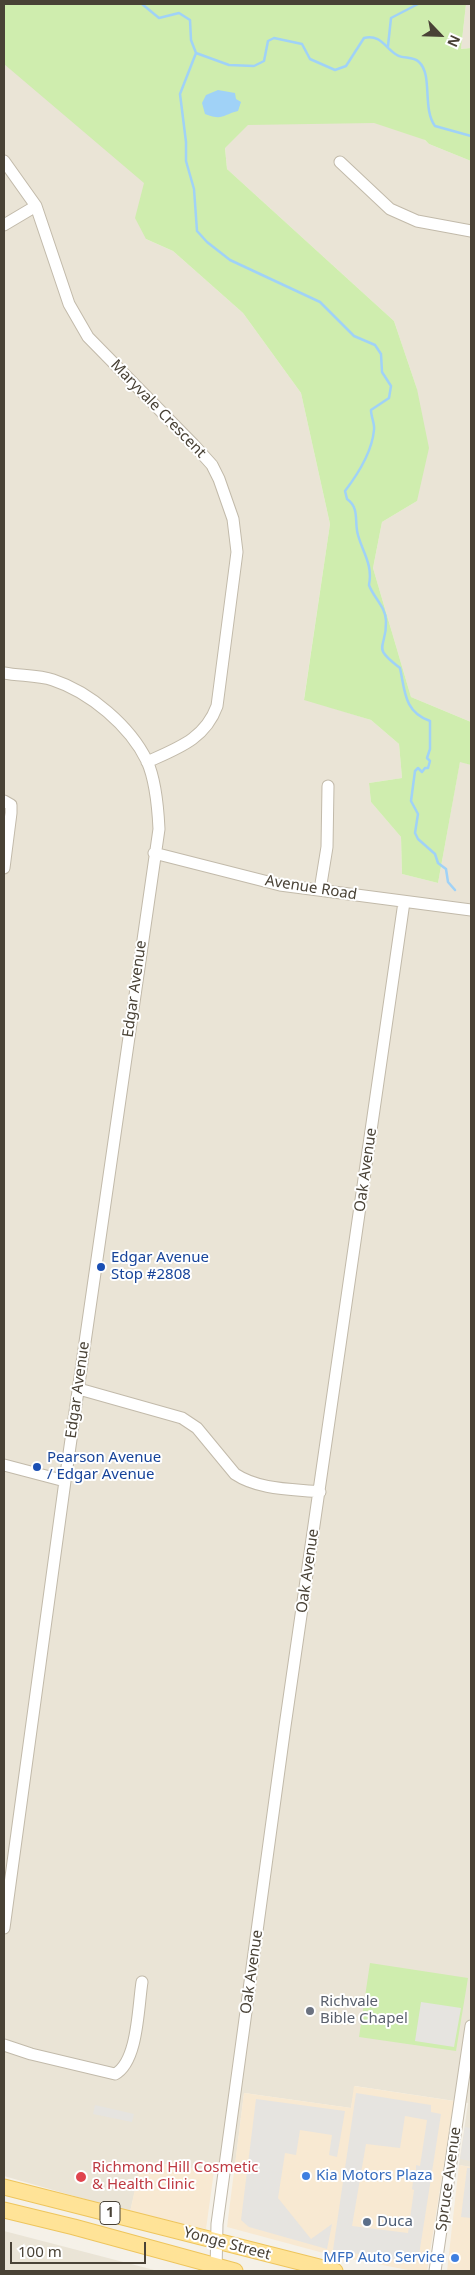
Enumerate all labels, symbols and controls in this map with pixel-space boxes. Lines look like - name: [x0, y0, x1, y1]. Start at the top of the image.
- north arrow: [415, 10, 465, 60]
- text: N: [443, 32, 465, 50]
- street label: Maryvale Crescent: [107, 356, 209, 462]
- street label: Avenue Road: [264, 872, 358, 904]
- street label: Edgar Avenue: [119, 939, 151, 1039]
- street label: Oak Avenue: [351, 1127, 381, 1213]
- place label: Edgar Avenue Stop #2808: [111, 1249, 209, 1284]
- marker: Edgar Avenue Stop #2808: [95, 1261, 107, 1273]
- street label: Edgar Avenue: [62, 1340, 94, 1440]
- place label: Pearson Avenue / Edgar Avenue: [47, 1449, 161, 1484]
- marker: Pearson Avenue / Edgar Avenue: [31, 1461, 43, 1473]
- street label: Oak Avenue: [293, 1528, 323, 1614]
- street label: Oak Avenue: [237, 1929, 267, 2015]
- place label: Richvale Bible Chapel: [320, 1993, 408, 2028]
- marker: Richvale Bible Chapel: [304, 2005, 316, 2017]
- street label: Spruce Avenue: [433, 2126, 465, 2232]
- place label: Richmond Hill Cosmetic & Health Clinic: [92, 2159, 258, 2194]
- place label: Kia Motors Plaza: [316, 2167, 433, 2185]
- marker: Richmond Hill Cosmetic & Health Clinic: [74, 2170, 88, 2184]
- marker: Kia Motors Plaza: [300, 2170, 312, 2182]
- road number: 1: [100, 2202, 120, 2224]
- place label: Duca: [377, 2213, 413, 2231]
- marker: Duca: [361, 2216, 373, 2228]
- street label: Yonge Street: [181, 2224, 273, 2264]
- scale bar: [12, 2232, 149, 2264]
- text: 100 m: [18, 2241, 62, 2261]
- place label: MFP Auto Service: [323, 2249, 445, 2267]
- marker: MFP Auto Service: [449, 2252, 461, 2264]

